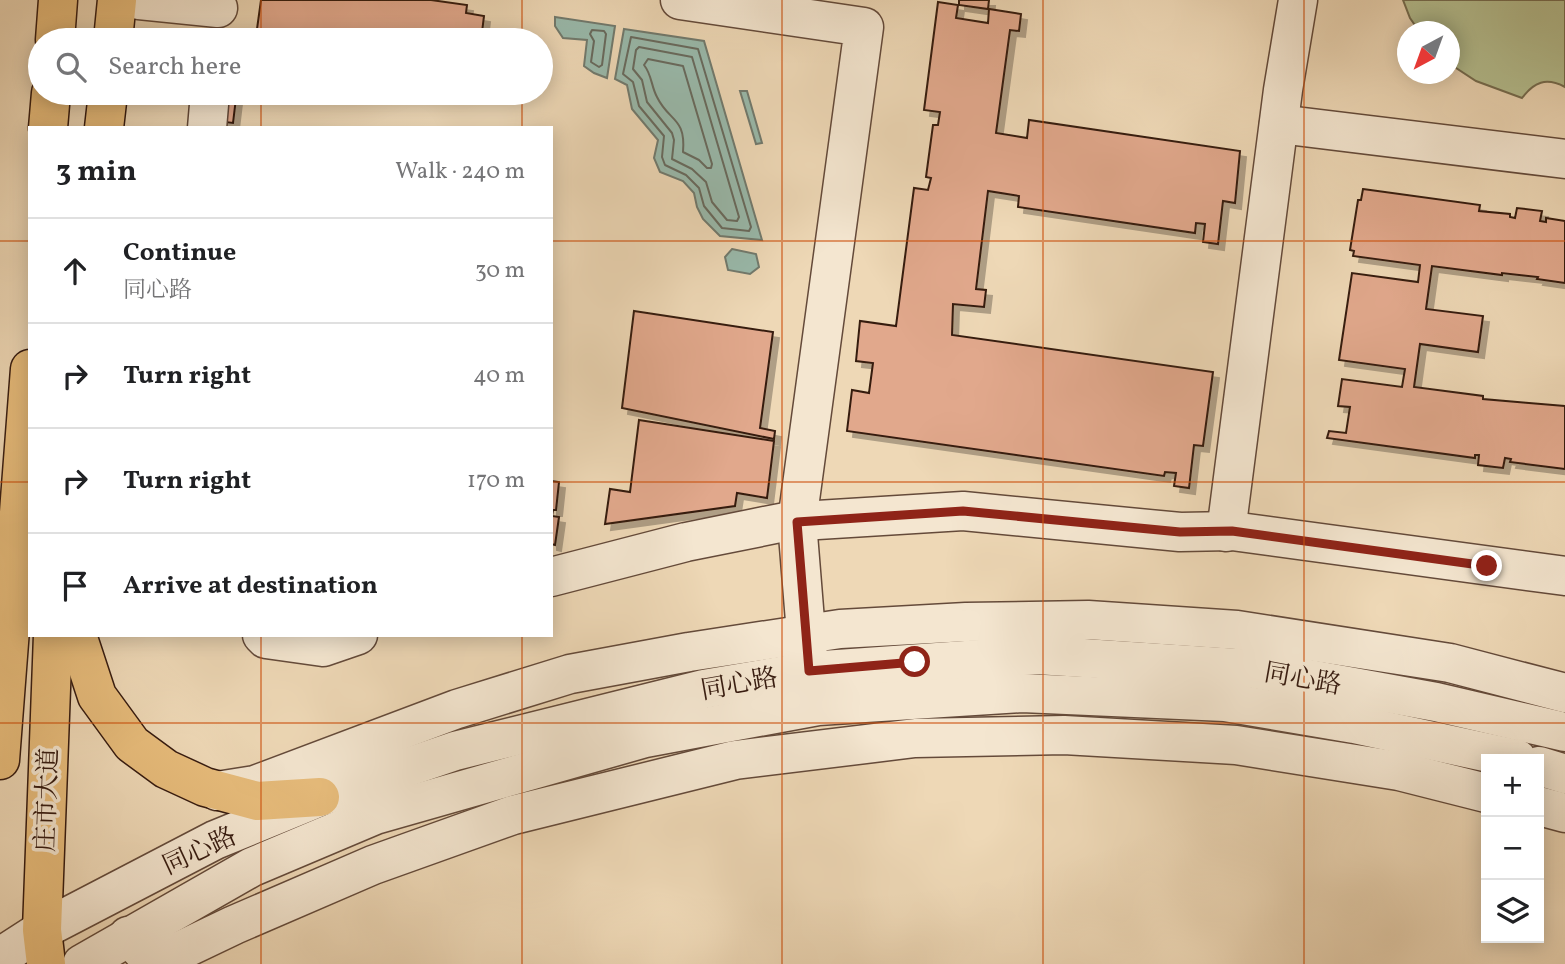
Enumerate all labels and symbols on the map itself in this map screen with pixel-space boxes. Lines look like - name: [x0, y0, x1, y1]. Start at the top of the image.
- north arrow: [1397, 21, 1460, 84]
- route end: [1471, 550, 1502, 581]
- route start: [899, 646, 930, 677]
- street label: 同心路: [1261, 655, 1344, 704]
- street label: 同心路: [698, 660, 781, 709]
- street label: 庄市大道: [28, 747, 68, 853]
- street label: 同心路: [157, 819, 243, 885]

